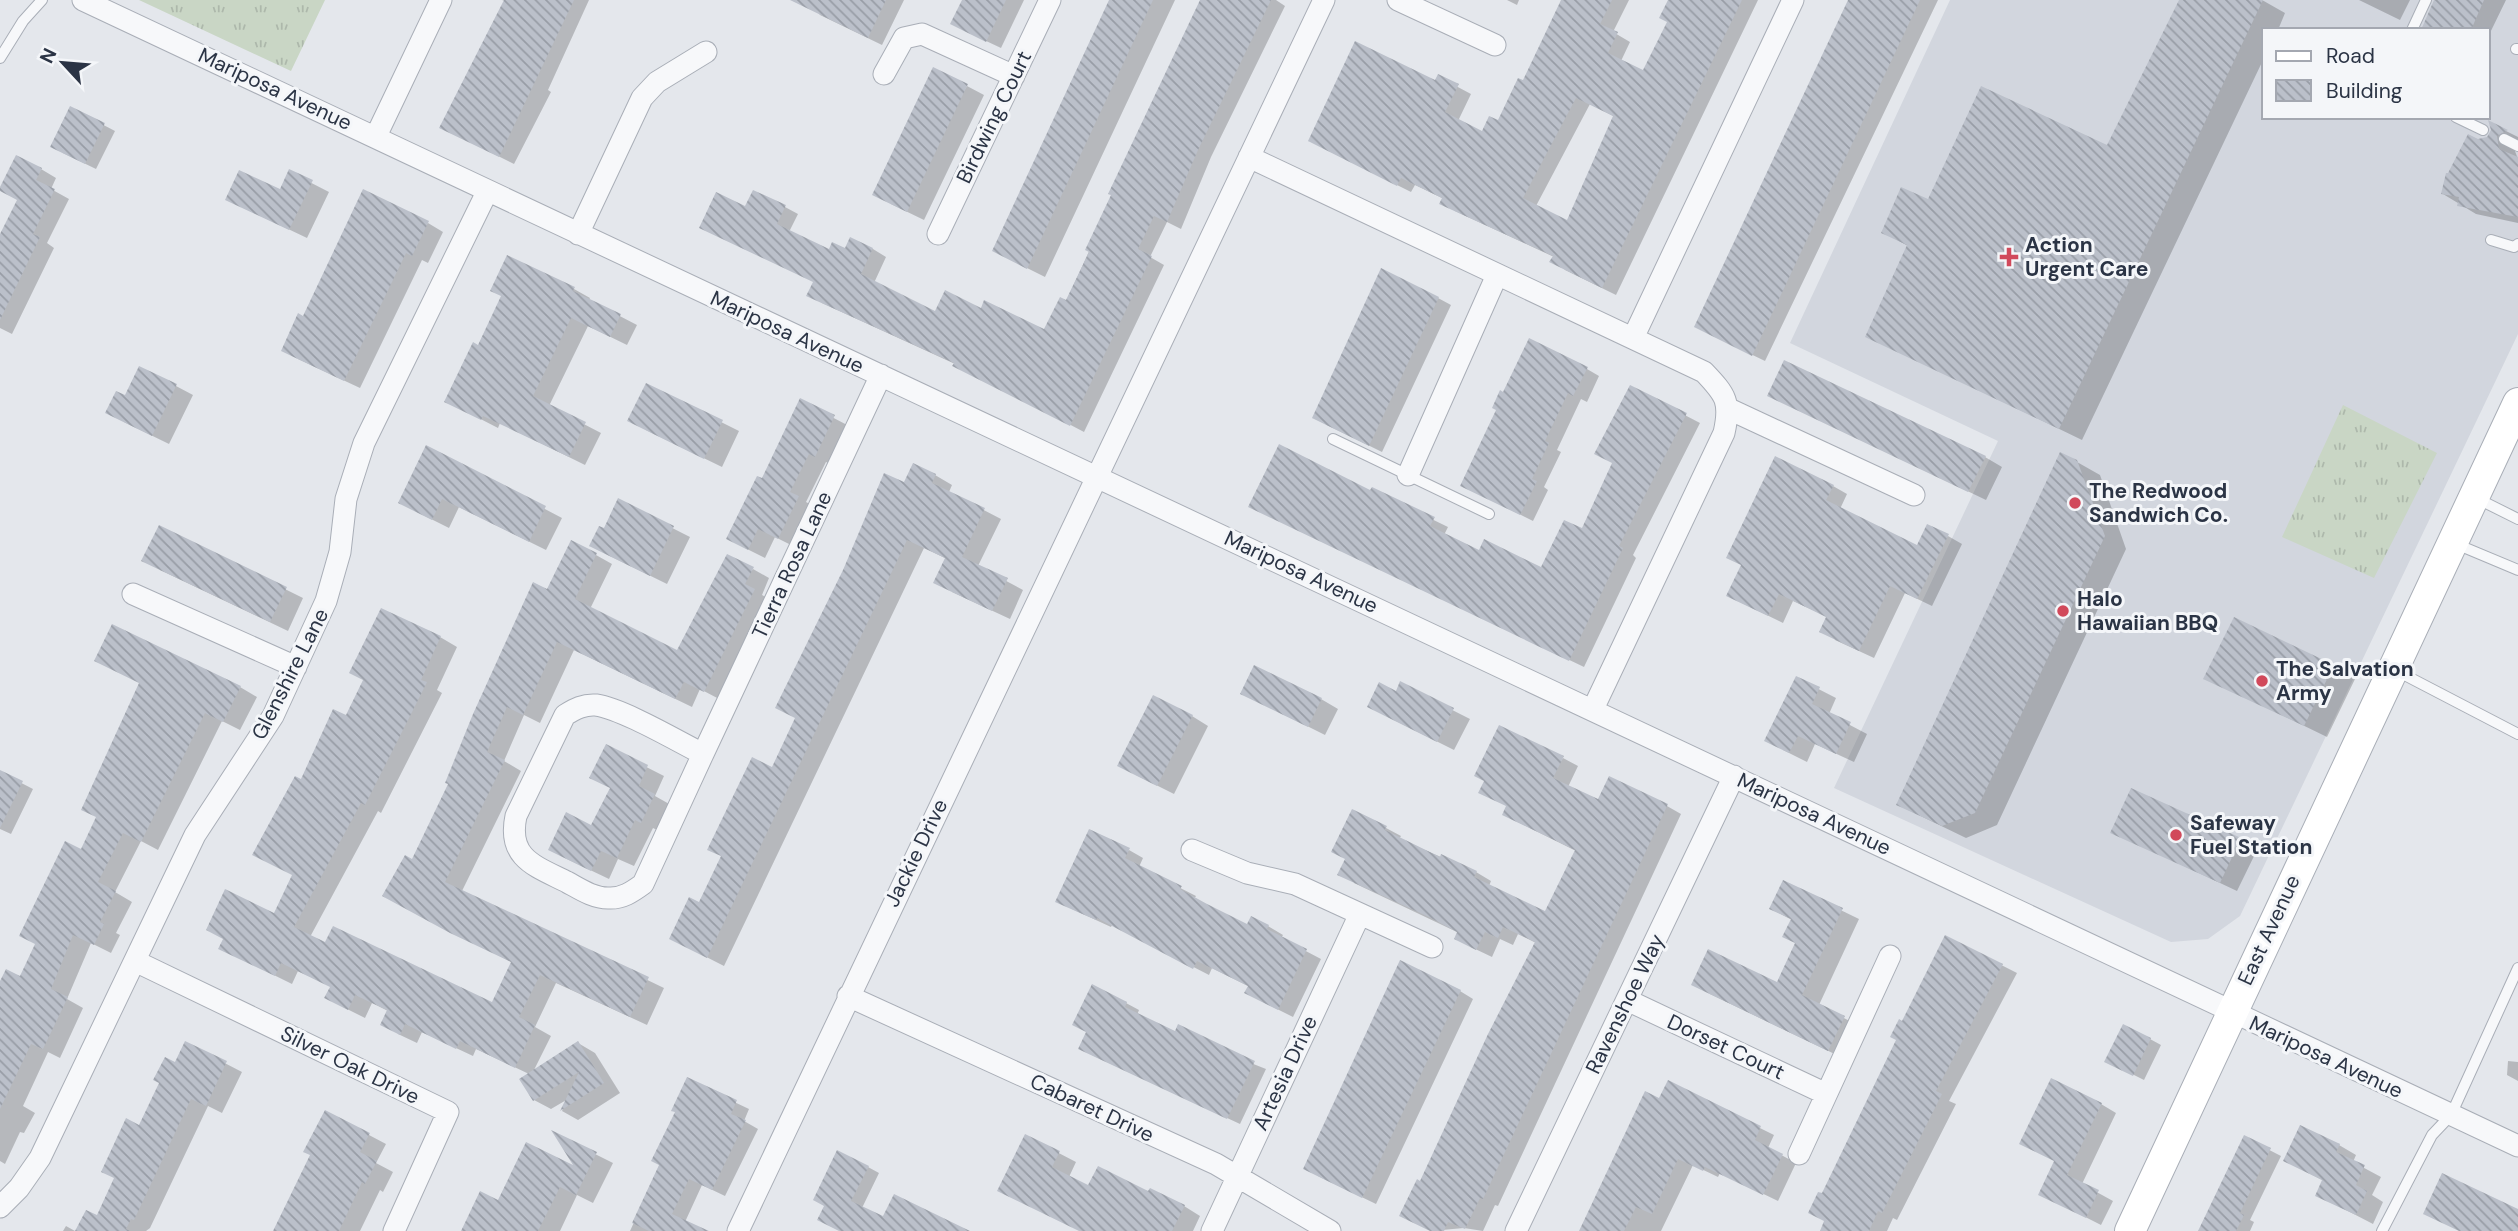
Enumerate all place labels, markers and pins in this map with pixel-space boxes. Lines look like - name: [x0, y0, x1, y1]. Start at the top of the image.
- place label: Action Urgent Care: [2025, 231, 2148, 283]
- marker: Action Urgent Care: [1999, 247, 2019, 267]
- place label: The Redwood Sandwich Co.: [2089, 477, 2228, 529]
- marker: The Redwood Sandwich Co.: [2067, 495, 2083, 511]
- place label: Halo Hawaiian BBQ: [2077, 585, 2218, 637]
- marker: Halo Hawaiian BBQ: [2055, 603, 2071, 619]
- place label: The Salvation Army: [2276, 655, 2414, 707]
- marker: The Salvation Army: [2254, 673, 2270, 689]
- place label: Safeway Fuel Station: [2190, 809, 2312, 861]
- marker: Safeway Fuel Station: [2168, 827, 2184, 843]

